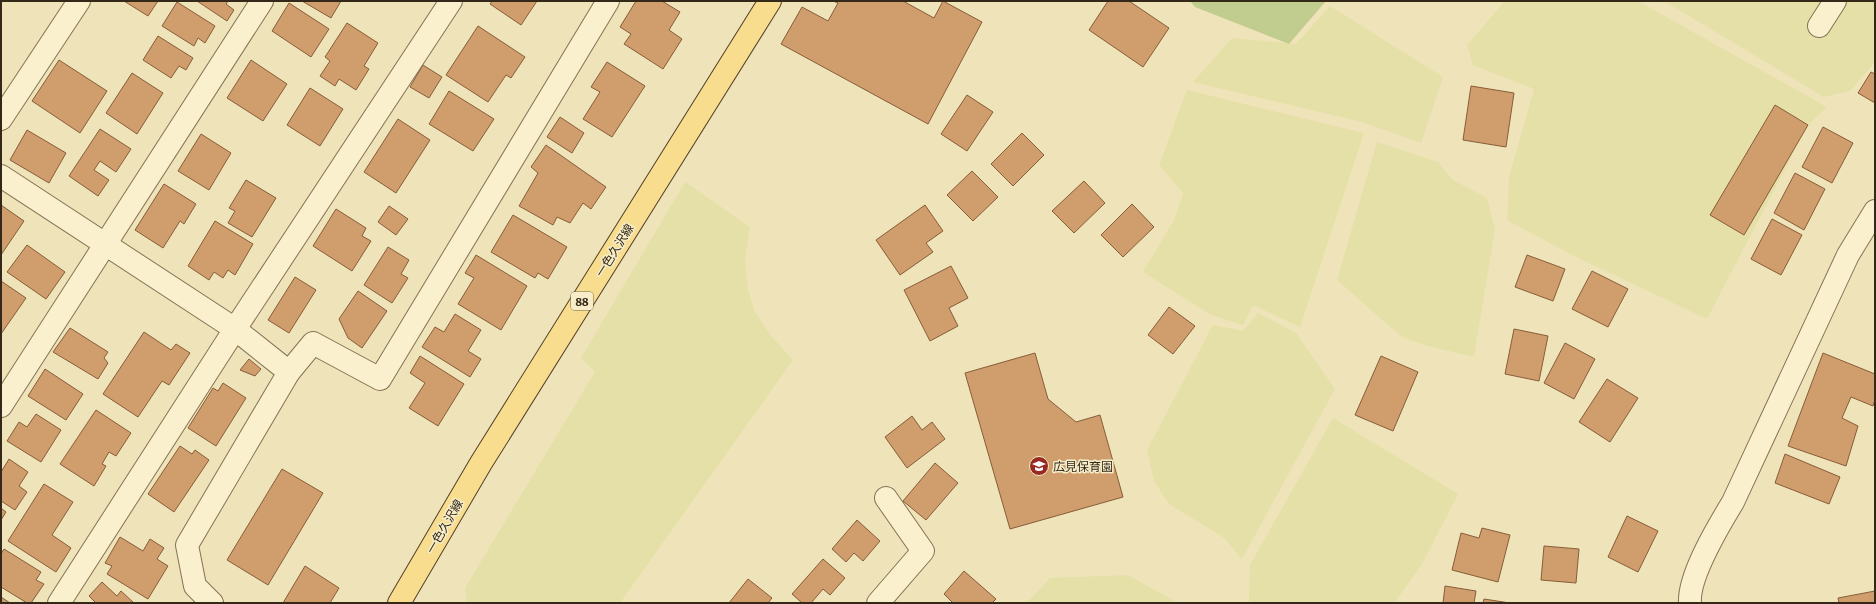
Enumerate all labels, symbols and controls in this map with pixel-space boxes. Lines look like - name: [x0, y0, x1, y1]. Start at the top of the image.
- street label: 一色久沢線: [590, 220, 638, 280]
- road number: 88: [571, 292, 593, 310]
- school or university icon: 広見保育園: [1028, 455, 1050, 477]
- place label: 広見保育園: [1053, 457, 1113, 475]
- street label: 一色久沢線: [421, 496, 467, 556]

